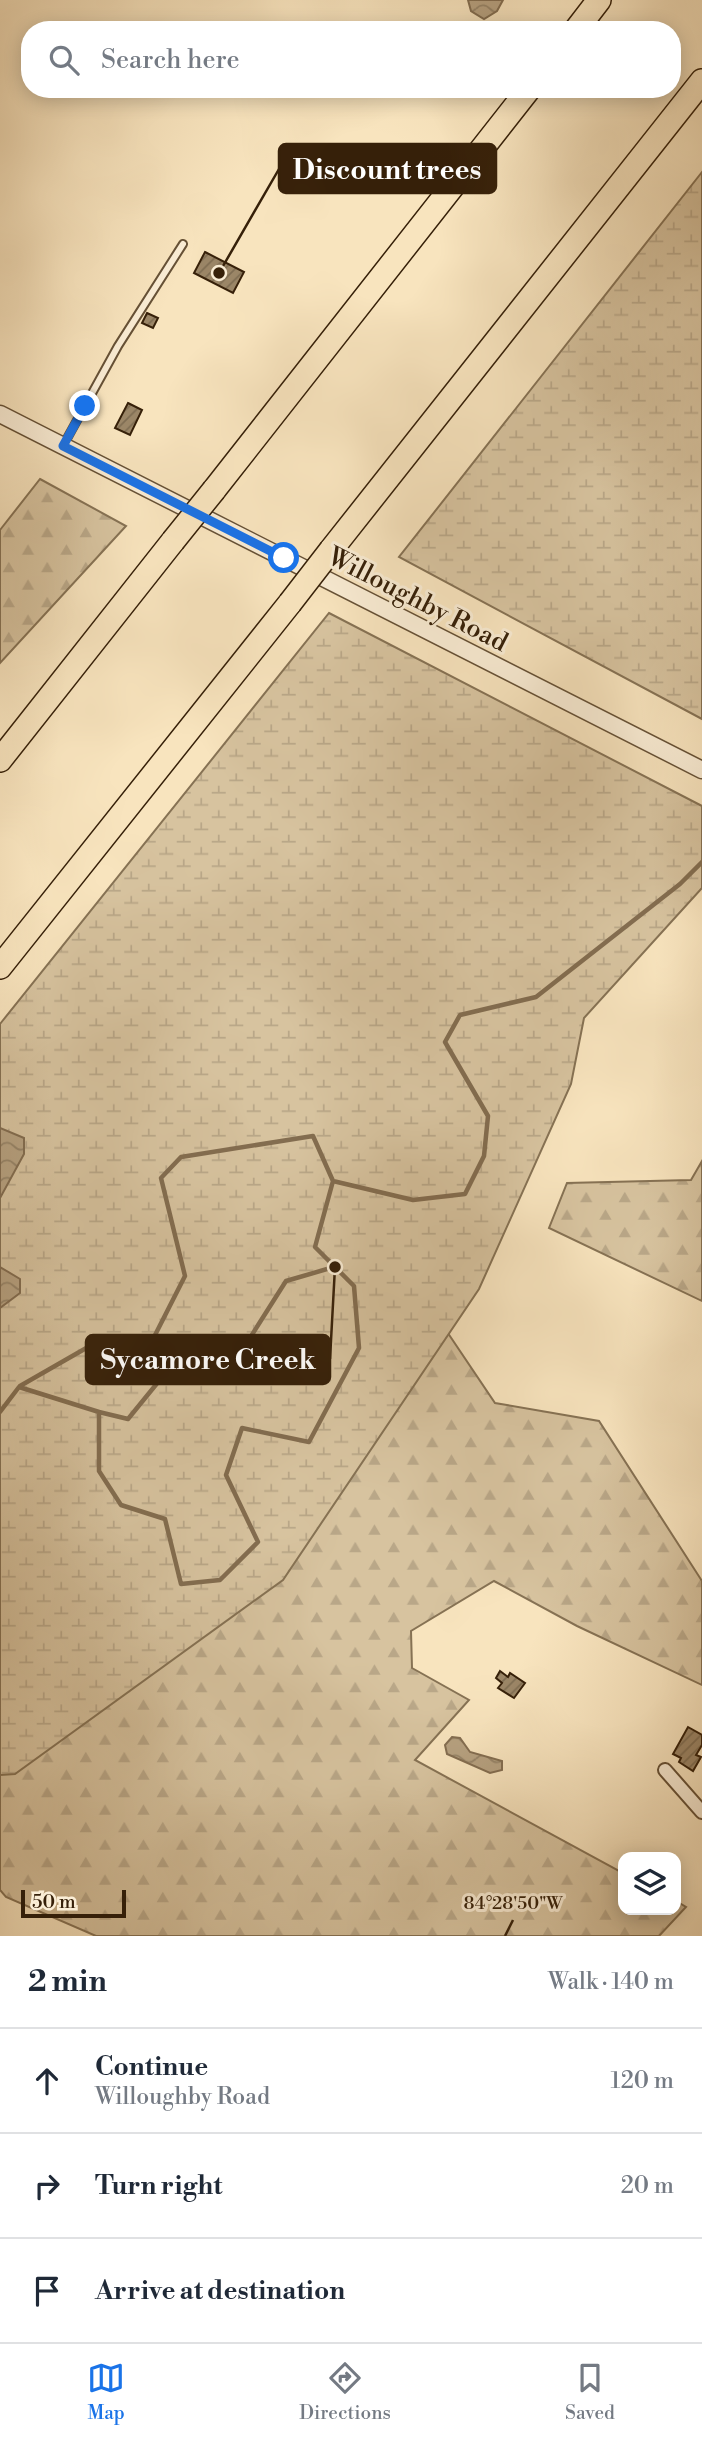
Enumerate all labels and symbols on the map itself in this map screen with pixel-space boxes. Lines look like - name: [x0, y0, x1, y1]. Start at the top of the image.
- callout: Discount trees: [279, 144, 496, 193]
- text: Discount trees: [292, 153, 482, 188]
- route end: [69, 390, 100, 421]
- street label: Willoughby Road: [321, 540, 513, 659]
- route start: [268, 542, 299, 573]
- callout: Sycamore Creek: [86, 1335, 330, 1384]
- text: Sycamore Creek: [100, 1343, 317, 1378]
- scale bar: [21, 1887, 126, 1919]
- text: 84°28'50"W: [463, 1892, 563, 1915]

